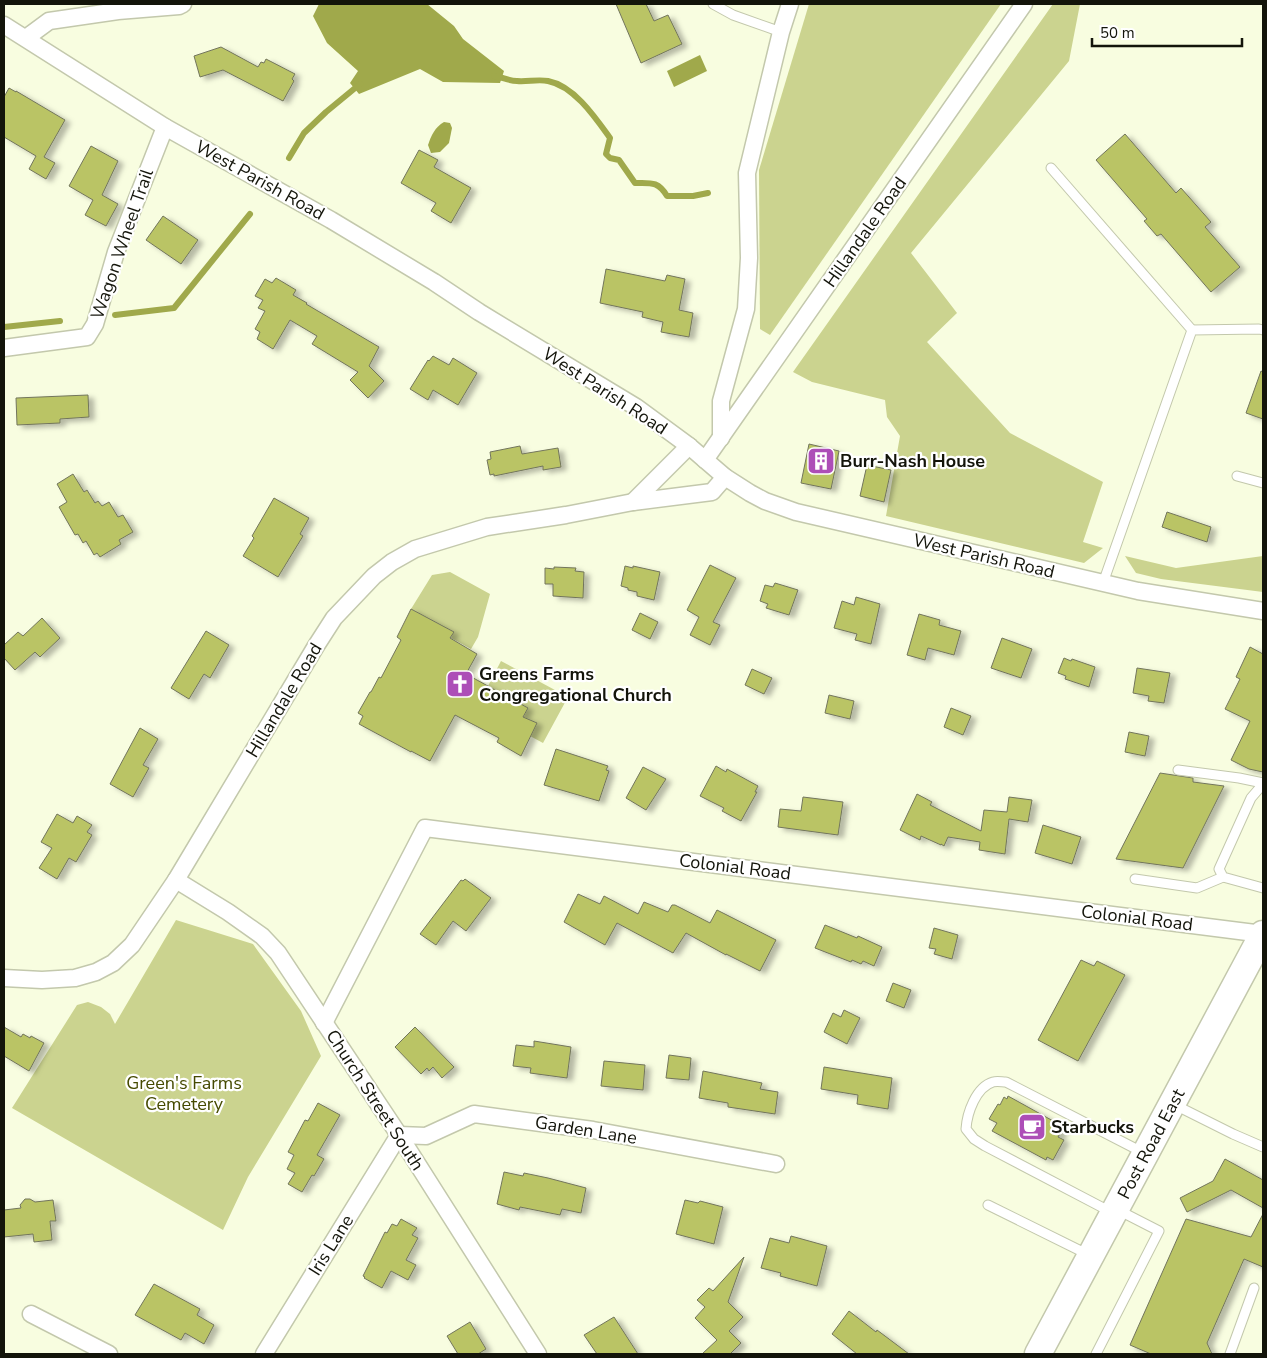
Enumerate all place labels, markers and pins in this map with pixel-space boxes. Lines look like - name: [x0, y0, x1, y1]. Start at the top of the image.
- building icon: Burr-Nash House: [806, 446, 836, 476]
- place label: Burr-Nash House: [840, 449, 985, 473]
- place label: Greens Farms Congregational Church: [479, 662, 672, 707]
- church icon: Greens Farms Congregational Church: [445, 669, 475, 699]
- cafe icon: Starbucks: [1017, 1112, 1047, 1142]
- place label: Starbucks: [1051, 1115, 1134, 1139]

